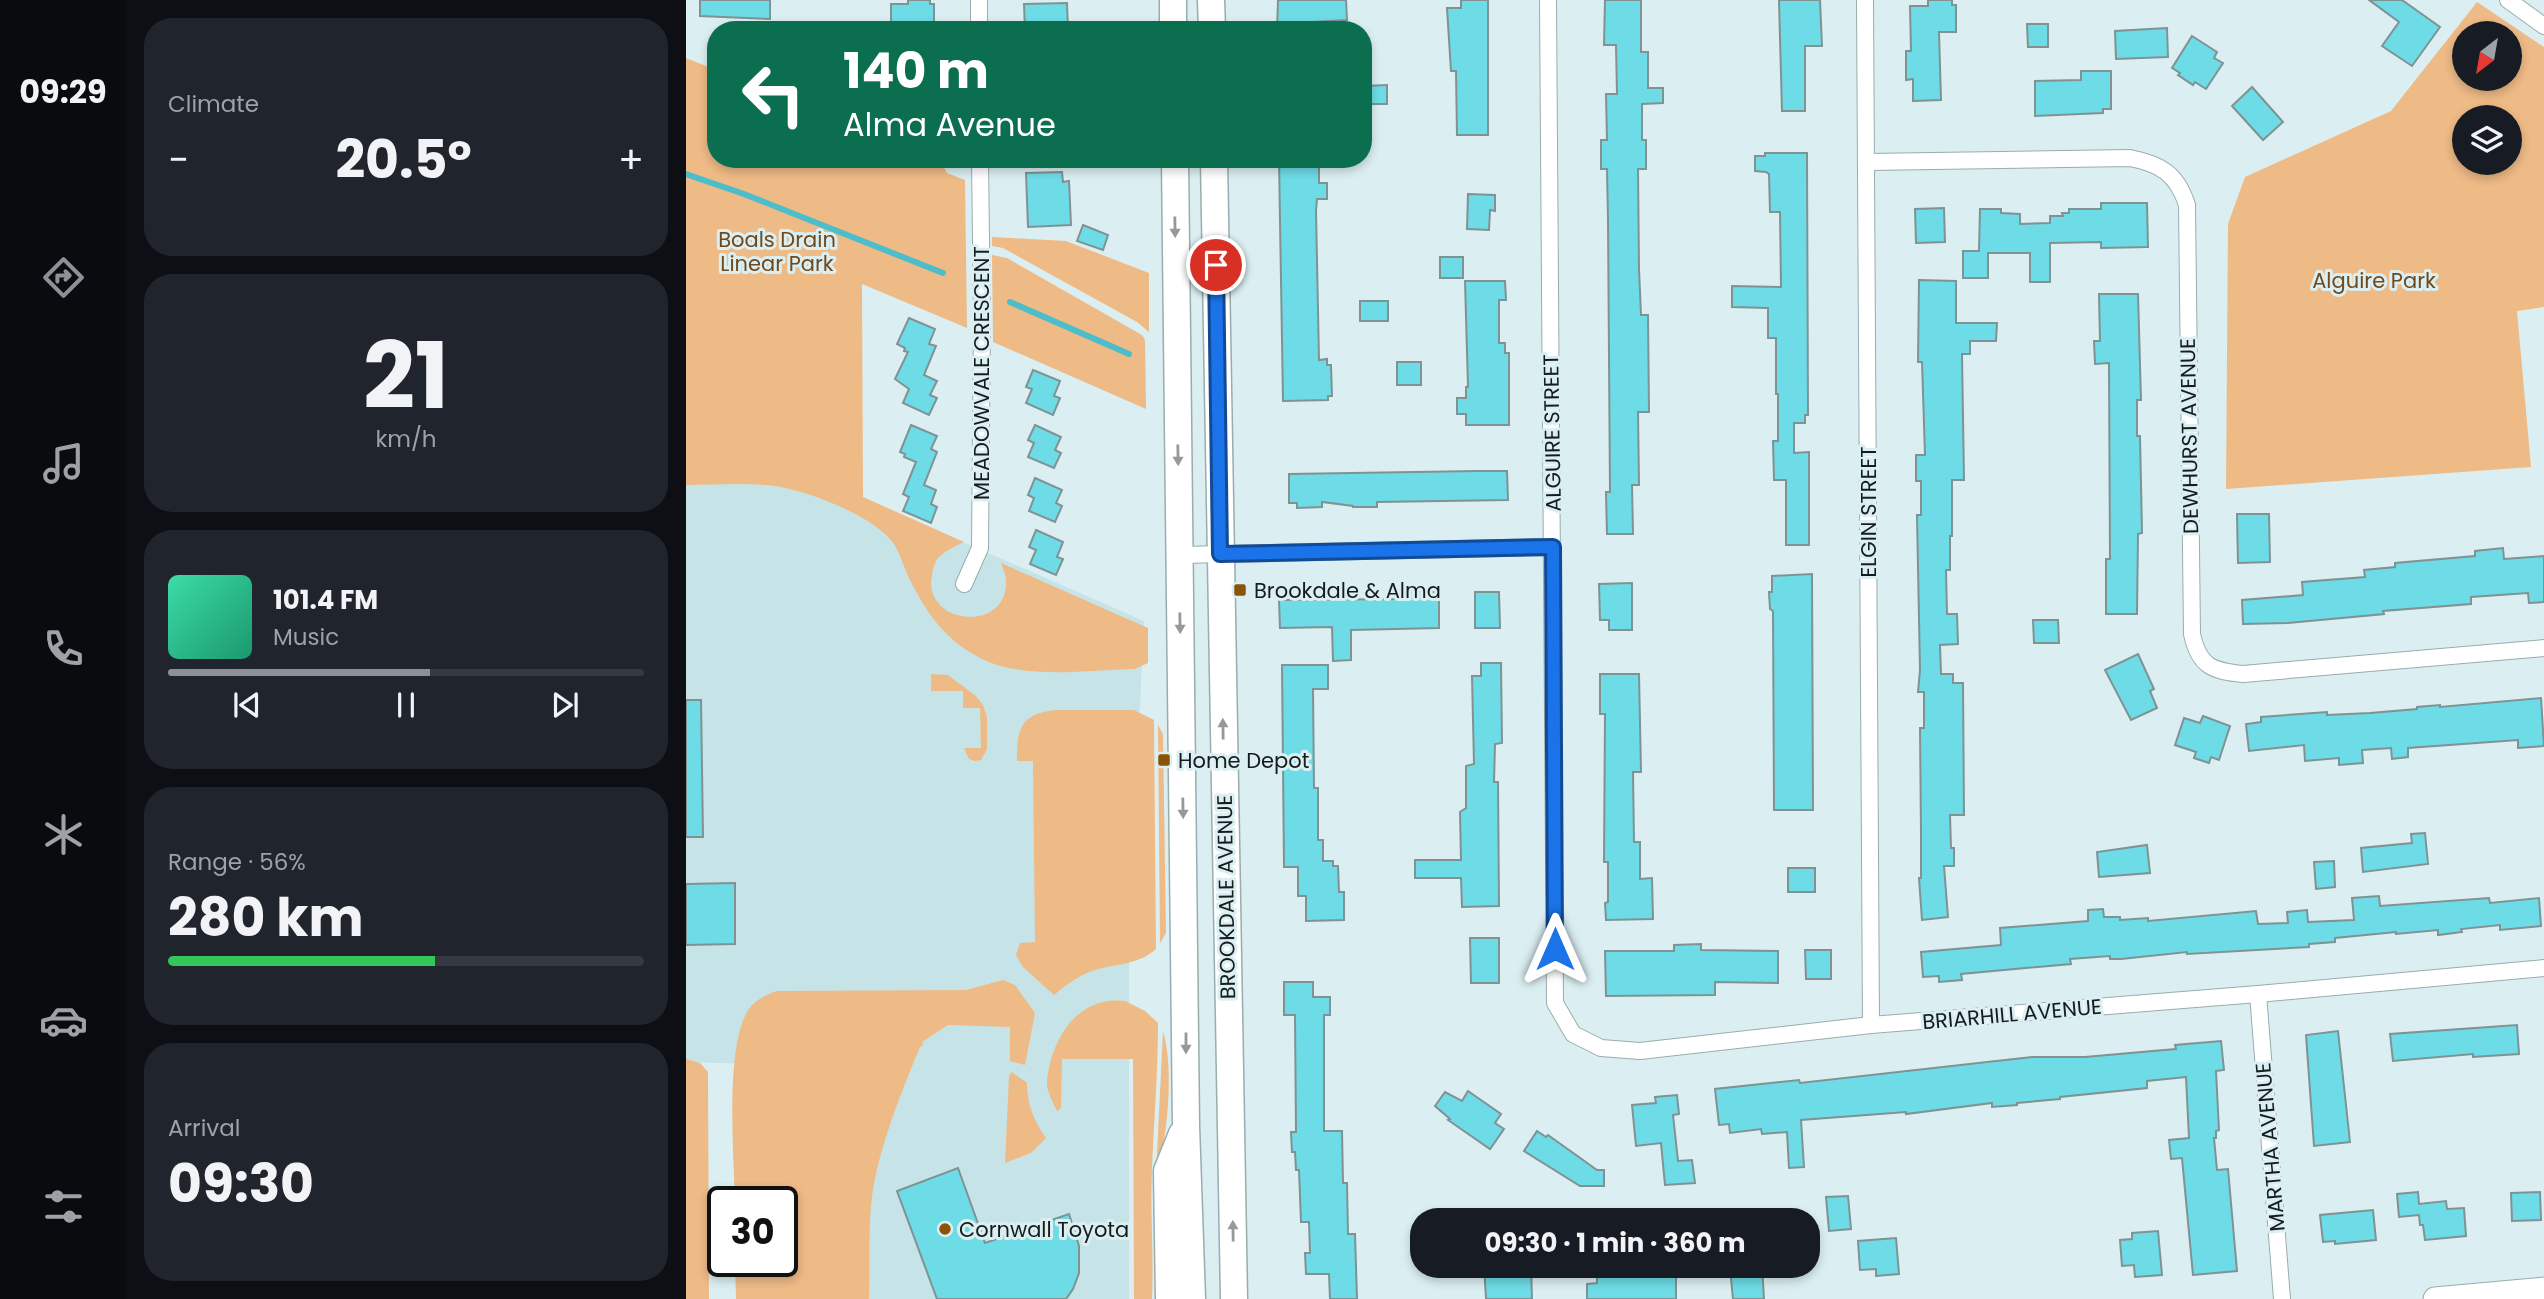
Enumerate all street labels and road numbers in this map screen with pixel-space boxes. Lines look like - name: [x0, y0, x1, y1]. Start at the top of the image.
- street label: MEADOWVALE CRESCENT: [967, 246, 996, 500]
- street label: DEWHURST AVENUE: [2173, 338, 2205, 534]
- street label: ALGUIRE STREET: [1536, 354, 1568, 512]
- street label: ELGIN STREET: [1854, 446, 1883, 578]
- street label: BROOKDALE AVENUE: [1210, 794, 1242, 1000]
- street label: BRIARHILL AVENUE: [1921, 992, 2103, 1036]
- street label: MARTHA AVENUE: [2248, 1061, 2292, 1233]

